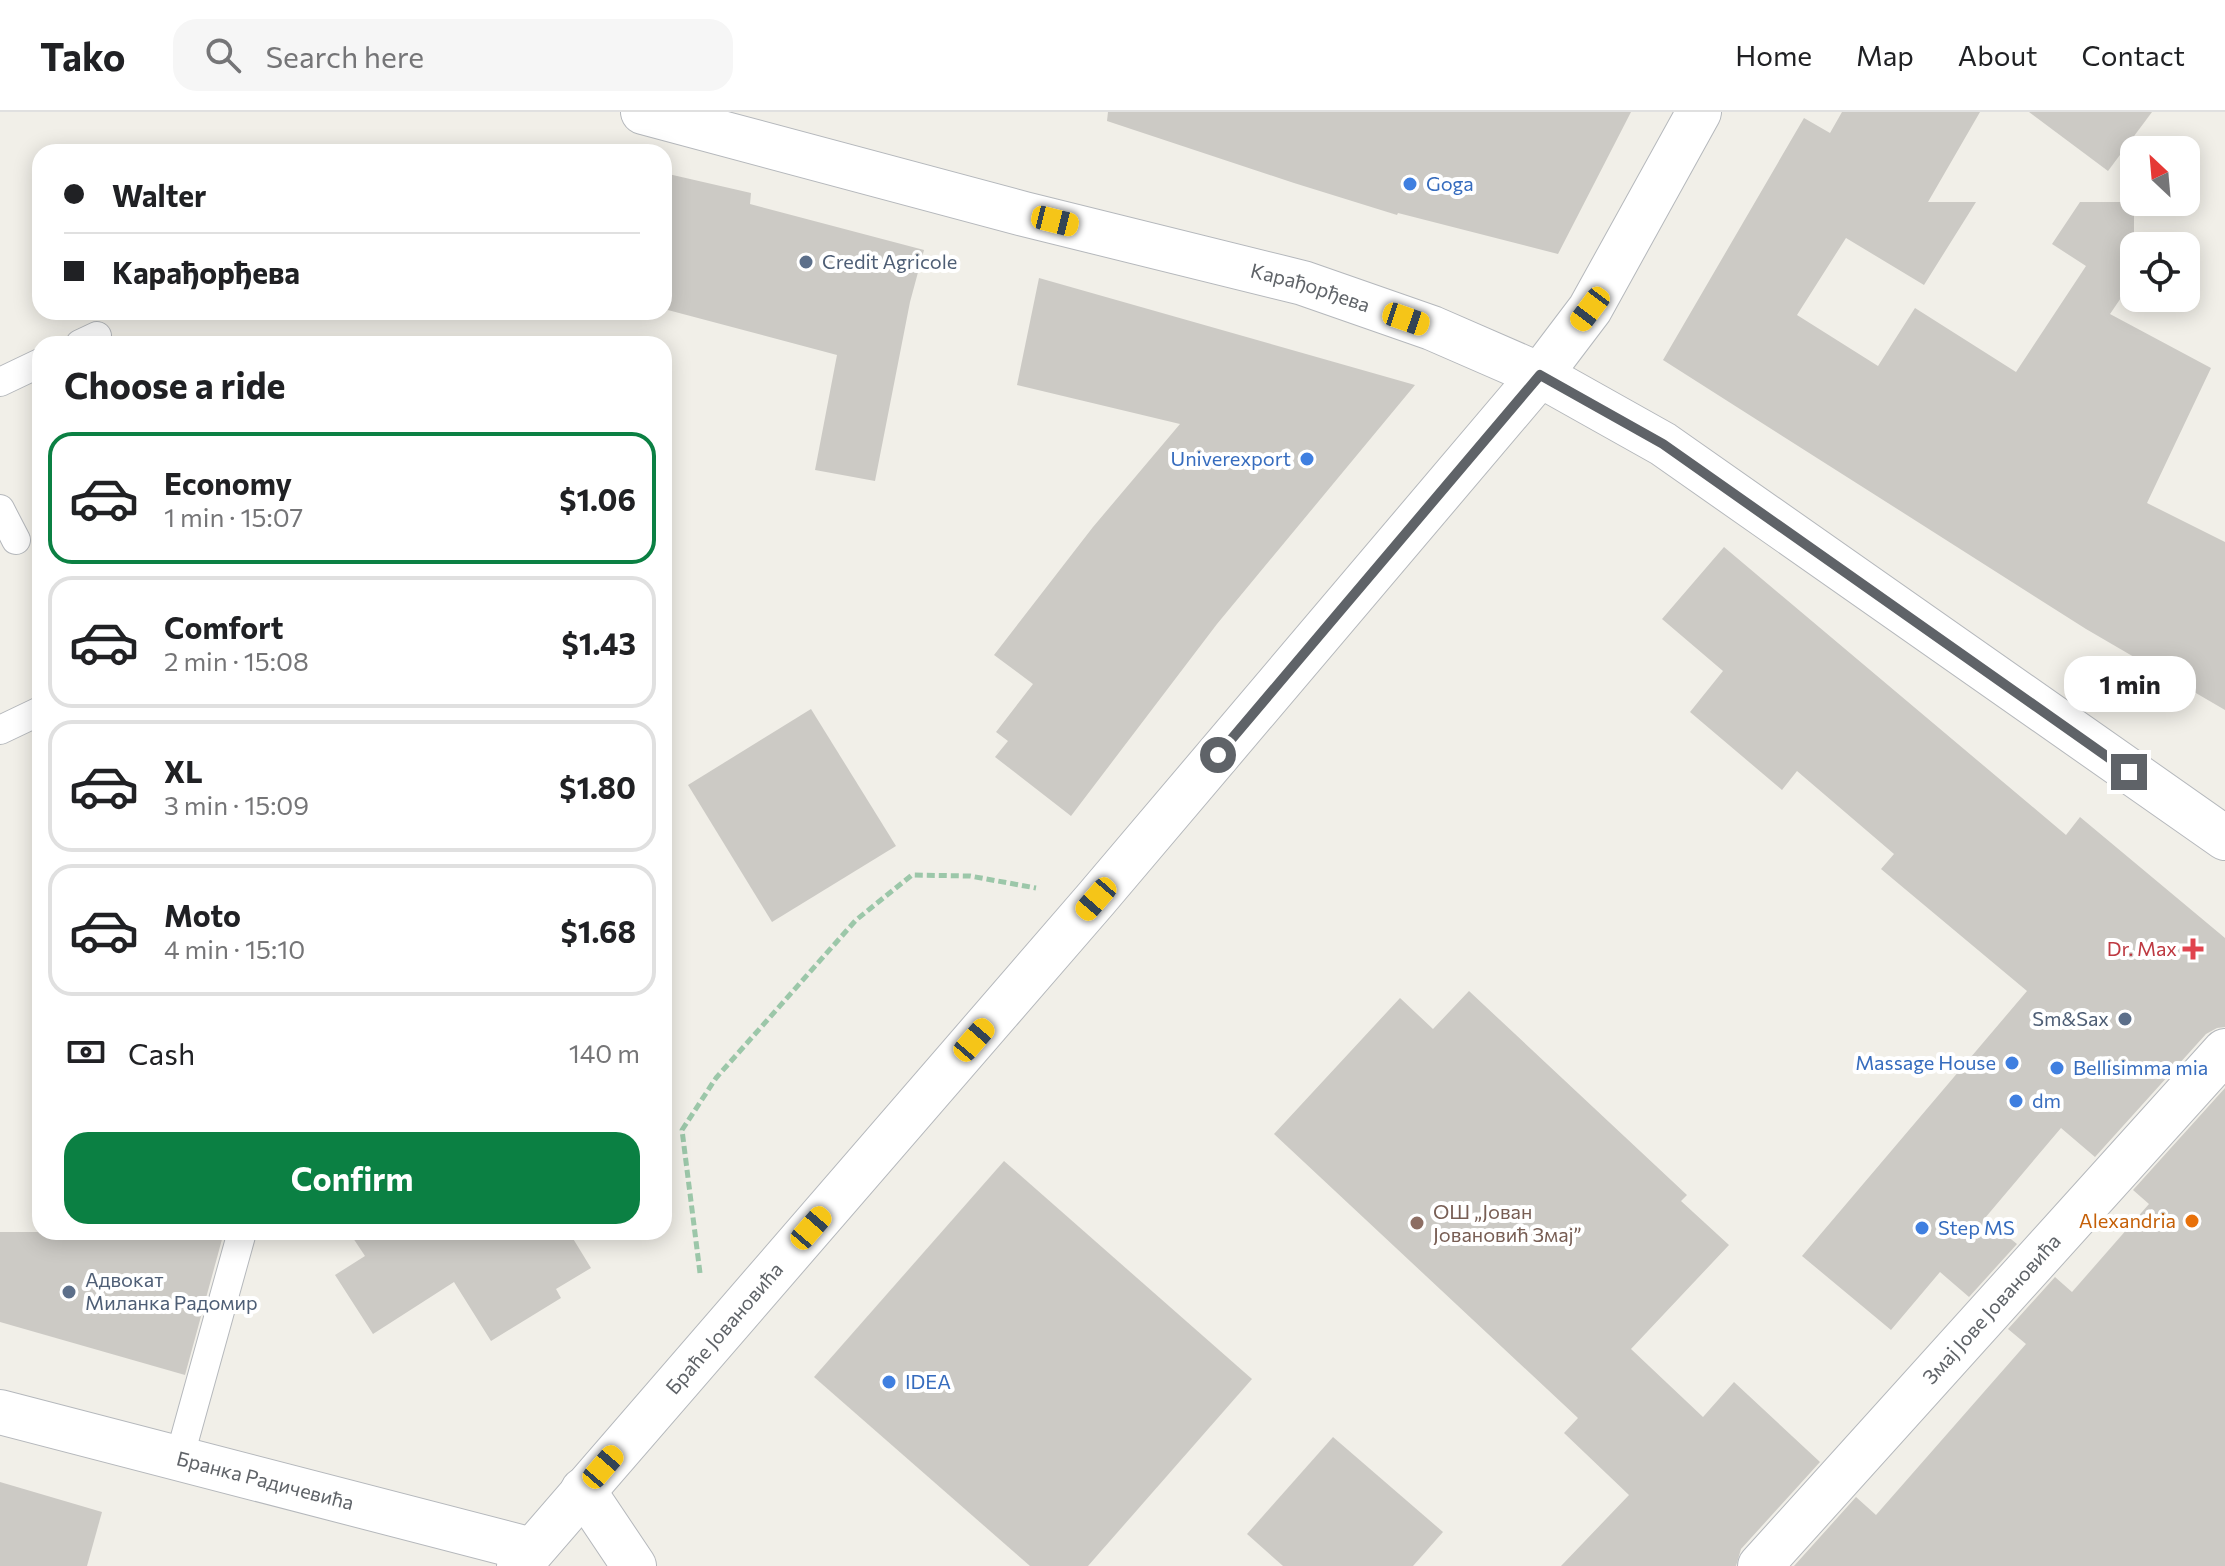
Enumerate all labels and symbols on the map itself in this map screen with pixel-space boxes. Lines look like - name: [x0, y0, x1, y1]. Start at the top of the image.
- north arrow: [2120, 136, 2200, 216]
- place label: Goga: [1426, 171, 1474, 195]
- marker: Goga: [1401, 175, 1419, 193]
- car: [1029, 204, 1081, 238]
- place label: Credit Agricole: [822, 249, 957, 273]
- marker: Credit Agricole: [797, 253, 815, 271]
- street label: Карађорђева: [1248, 257, 1373, 316]
- car: [1566, 283, 1614, 335]
- car: [1379, 300, 1433, 338]
- place label: Univerexport: [1171, 446, 1291, 470]
- marker: Univerexport: [1298, 450, 1316, 468]
- callout: 1 min: [2063, 656, 2195, 712]
- route start: [1200, 737, 1236, 773]
- route end: [2111, 754, 2147, 790]
- car: [1071, 873, 1121, 925]
- place label: Dr. Max: [2107, 936, 2177, 960]
- marker: Dr. Max: [2184, 940, 2202, 958]
- place label: Sm&Sax: [2032, 1006, 2109, 1030]
- marker: Sm&Sax: [2116, 1010, 2134, 1028]
- car: [949, 1014, 999, 1066]
- place label: Massage House: [1855, 1050, 1996, 1074]
- marker: Massage House: [2003, 1054, 2021, 1072]
- place label: Bellisimma mia: [2073, 1055, 2208, 1079]
- marker: Bellisimma mia: [2048, 1059, 2066, 1077]
- place label: dm: [2032, 1088, 2061, 1112]
- marker: dm: [2007, 1092, 2025, 1110]
- place label: ОШ „Јован Јовановић Змај”: [1433, 1199, 1582, 1246]
- car: [786, 1202, 836, 1254]
- place label: Alexandria: [2079, 1208, 2176, 1232]
- marker: Alexandria: [2183, 1212, 2201, 1230]
- marker: ОШ „Јован Јовановић Змај”: [1408, 1214, 1426, 1232]
- place label: Step MS: [1938, 1215, 2015, 1239]
- marker: Step MS: [1913, 1219, 1931, 1237]
- street label: Змај Јове Јовановића: [1917, 1229, 2065, 1389]
- street label: Браће Јовановића: [660, 1257, 787, 1399]
- place label: Адвокат Миланка Радомир: [85, 1267, 258, 1314]
- marker: Адвокат Миланка Радомир: [60, 1283, 78, 1301]
- place label: IDEA: [905, 1369, 951, 1393]
- marker: IDEA: [880, 1373, 898, 1391]
- car: [578, 1441, 628, 1493]
- street label: Бранка Радичевића: [174, 1445, 357, 1514]

